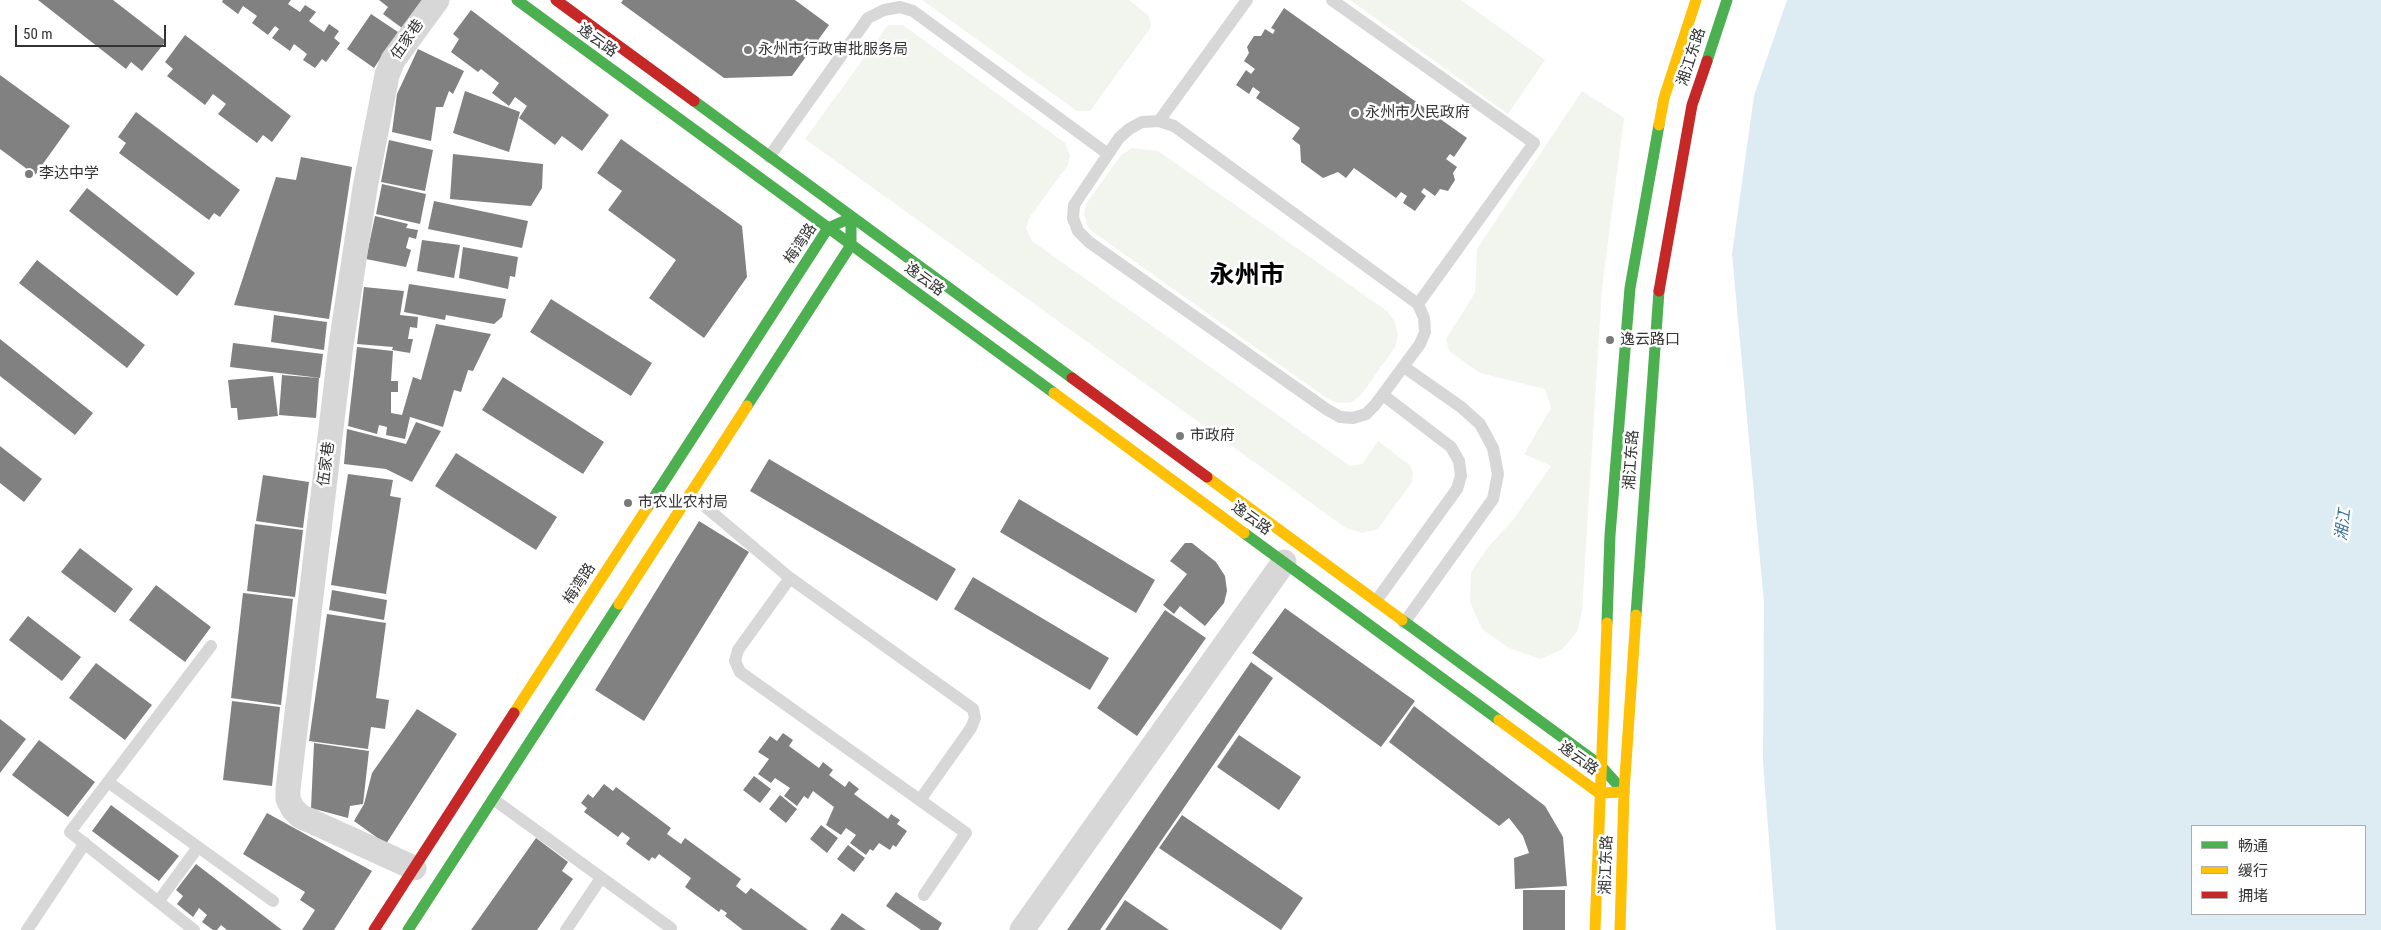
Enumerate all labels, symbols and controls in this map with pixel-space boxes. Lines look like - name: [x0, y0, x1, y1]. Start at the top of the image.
- scale bar: [18, 15, 169, 47]
- street label: 伍家巷: [388, 16, 428, 64]
- street label: 逸云路: [574, 20, 620, 62]
- text: 50 m: [23, 25, 53, 43]
- street label: 湘江东路: [1674, 26, 1710, 88]
- place label: 永州市行政审批服务局: [758, 41, 908, 59]
- marker: 永州市行政审批服务局: [742, 44, 754, 56]
- place label: 永州市人民政府: [1365, 104, 1470, 122]
- marker: 永州市人民政府: [1349, 107, 1361, 119]
- place label: 李达中学: [39, 165, 99, 183]
- marker: 李达中学: [23, 168, 35, 180]
- street label: 梅湾路: [781, 220, 821, 268]
- street label: 逸云路: [901, 259, 947, 301]
- district label: 永州市: [1210, 262, 1284, 292]
- place label: 逸云路口: [1620, 331, 1680, 349]
- marker: 逸云路口: [1604, 334, 1616, 346]
- place label: 市政府: [1190, 427, 1235, 445]
- street label: 湘江东路: [1621, 429, 1643, 491]
- marker: 市政府: [1174, 430, 1186, 442]
- street label: 伍家巷: [315, 441, 339, 487]
- place label: 市农业农村局: [638, 494, 728, 512]
- marker: 市农业农村局: [622, 497, 634, 509]
- street label: 逸云路: [1228, 498, 1274, 540]
- water label: 湘江: [2333, 508, 2355, 542]
- street label: 梅湾路: [560, 560, 600, 608]
- street label: 逸云路: [1555, 738, 1601, 780]
- legend: [2191, 825, 2366, 915]
- street label: 湘江东路: [1597, 835, 1617, 895]
- text: 畅通: [2238, 837, 2268, 855]
- text: 缓行: [2238, 862, 2268, 880]
- text: 拥堵: [2238, 887, 2268, 905]

